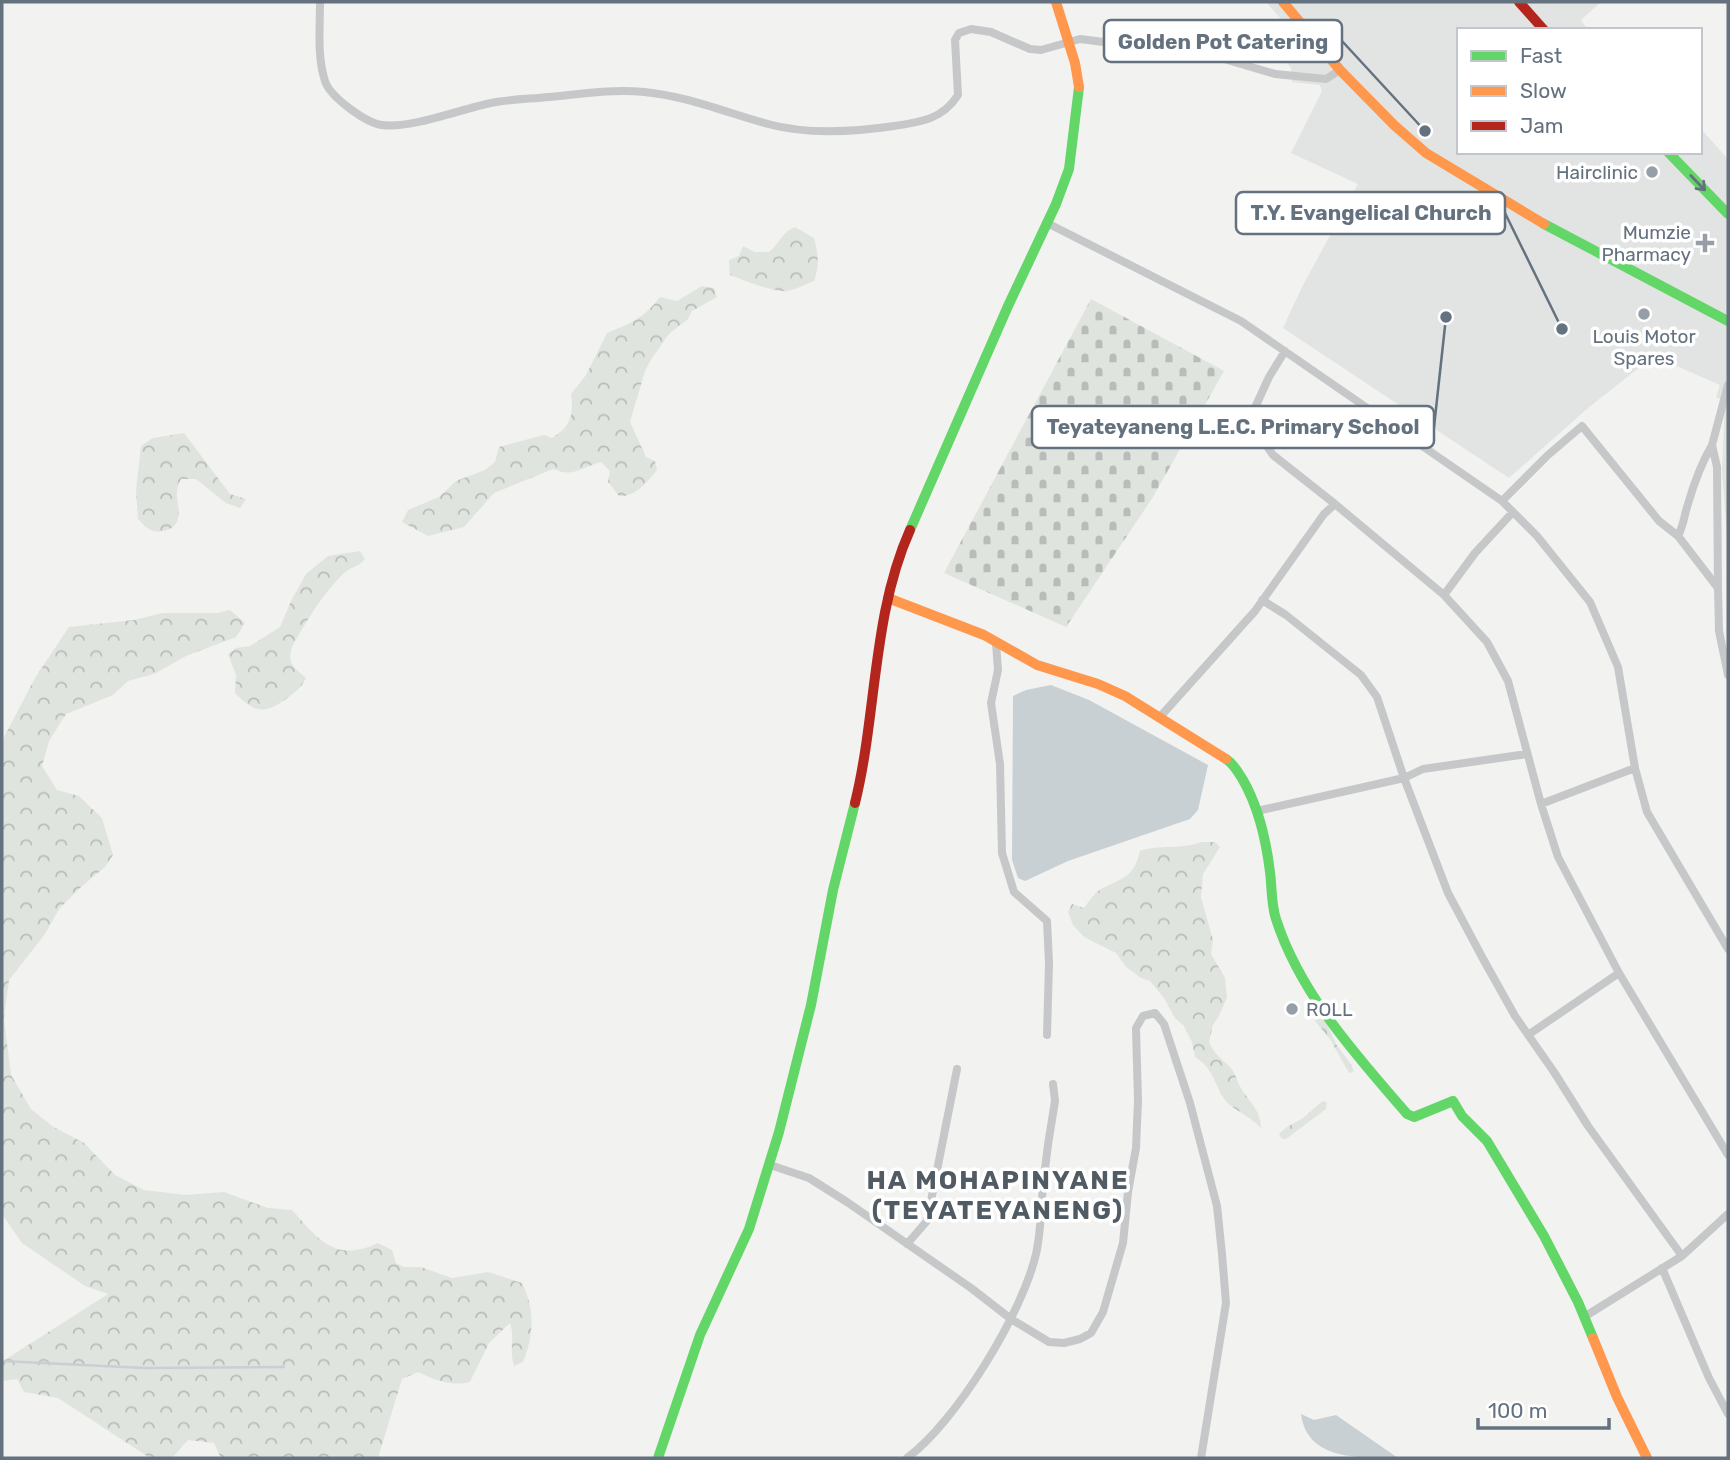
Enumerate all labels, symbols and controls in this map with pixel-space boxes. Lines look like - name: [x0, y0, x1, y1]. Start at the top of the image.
- callout: Golden Pot Catering: [1104, 20, 1342, 62]
- legend: [1457, 28, 1702, 154]
- text: Golden Pot Catering: [1118, 29, 1328, 54]
- text: Fast: [1520, 43, 1562, 68]
- text: Slow: [1520, 78, 1567, 103]
- text: Jam: [1520, 113, 1564, 138]
- place label: Hairclinic: [1556, 161, 1638, 184]
- marker: Hairclinic: [1644, 164, 1660, 180]
- one-way arrow: [1690, 174, 1707, 191]
- callout: T.Y. Evangelical Church: [1236, 192, 1505, 234]
- text: T.Y. Evangelical Church: [1250, 200, 1492, 225]
- place label: Mumzie Pharmacy: [1601, 221, 1691, 266]
- marker: Mumzie Pharmacy: [1697, 235, 1713, 251]
- marker: Louis Motor Spares: [1636, 306, 1652, 322]
- place label: Louis Motor Spares: [1592, 325, 1696, 370]
- callout: Teyateyaneng L.E.C. Primary School: [1032, 406, 1434, 448]
- text: Teyateyaneng L.E.C. Primary School: [1047, 414, 1419, 439]
- place label: ROLL: [1306, 998, 1353, 1021]
- marker: ROLL: [1284, 1001, 1300, 1017]
- district label: HA MOHAPINYANE (TEYATEYANENG): [866, 1165, 1130, 1226]
- scale bar: [1478, 1386, 1609, 1430]
- text: 100 m: [1488, 1398, 1547, 1423]

